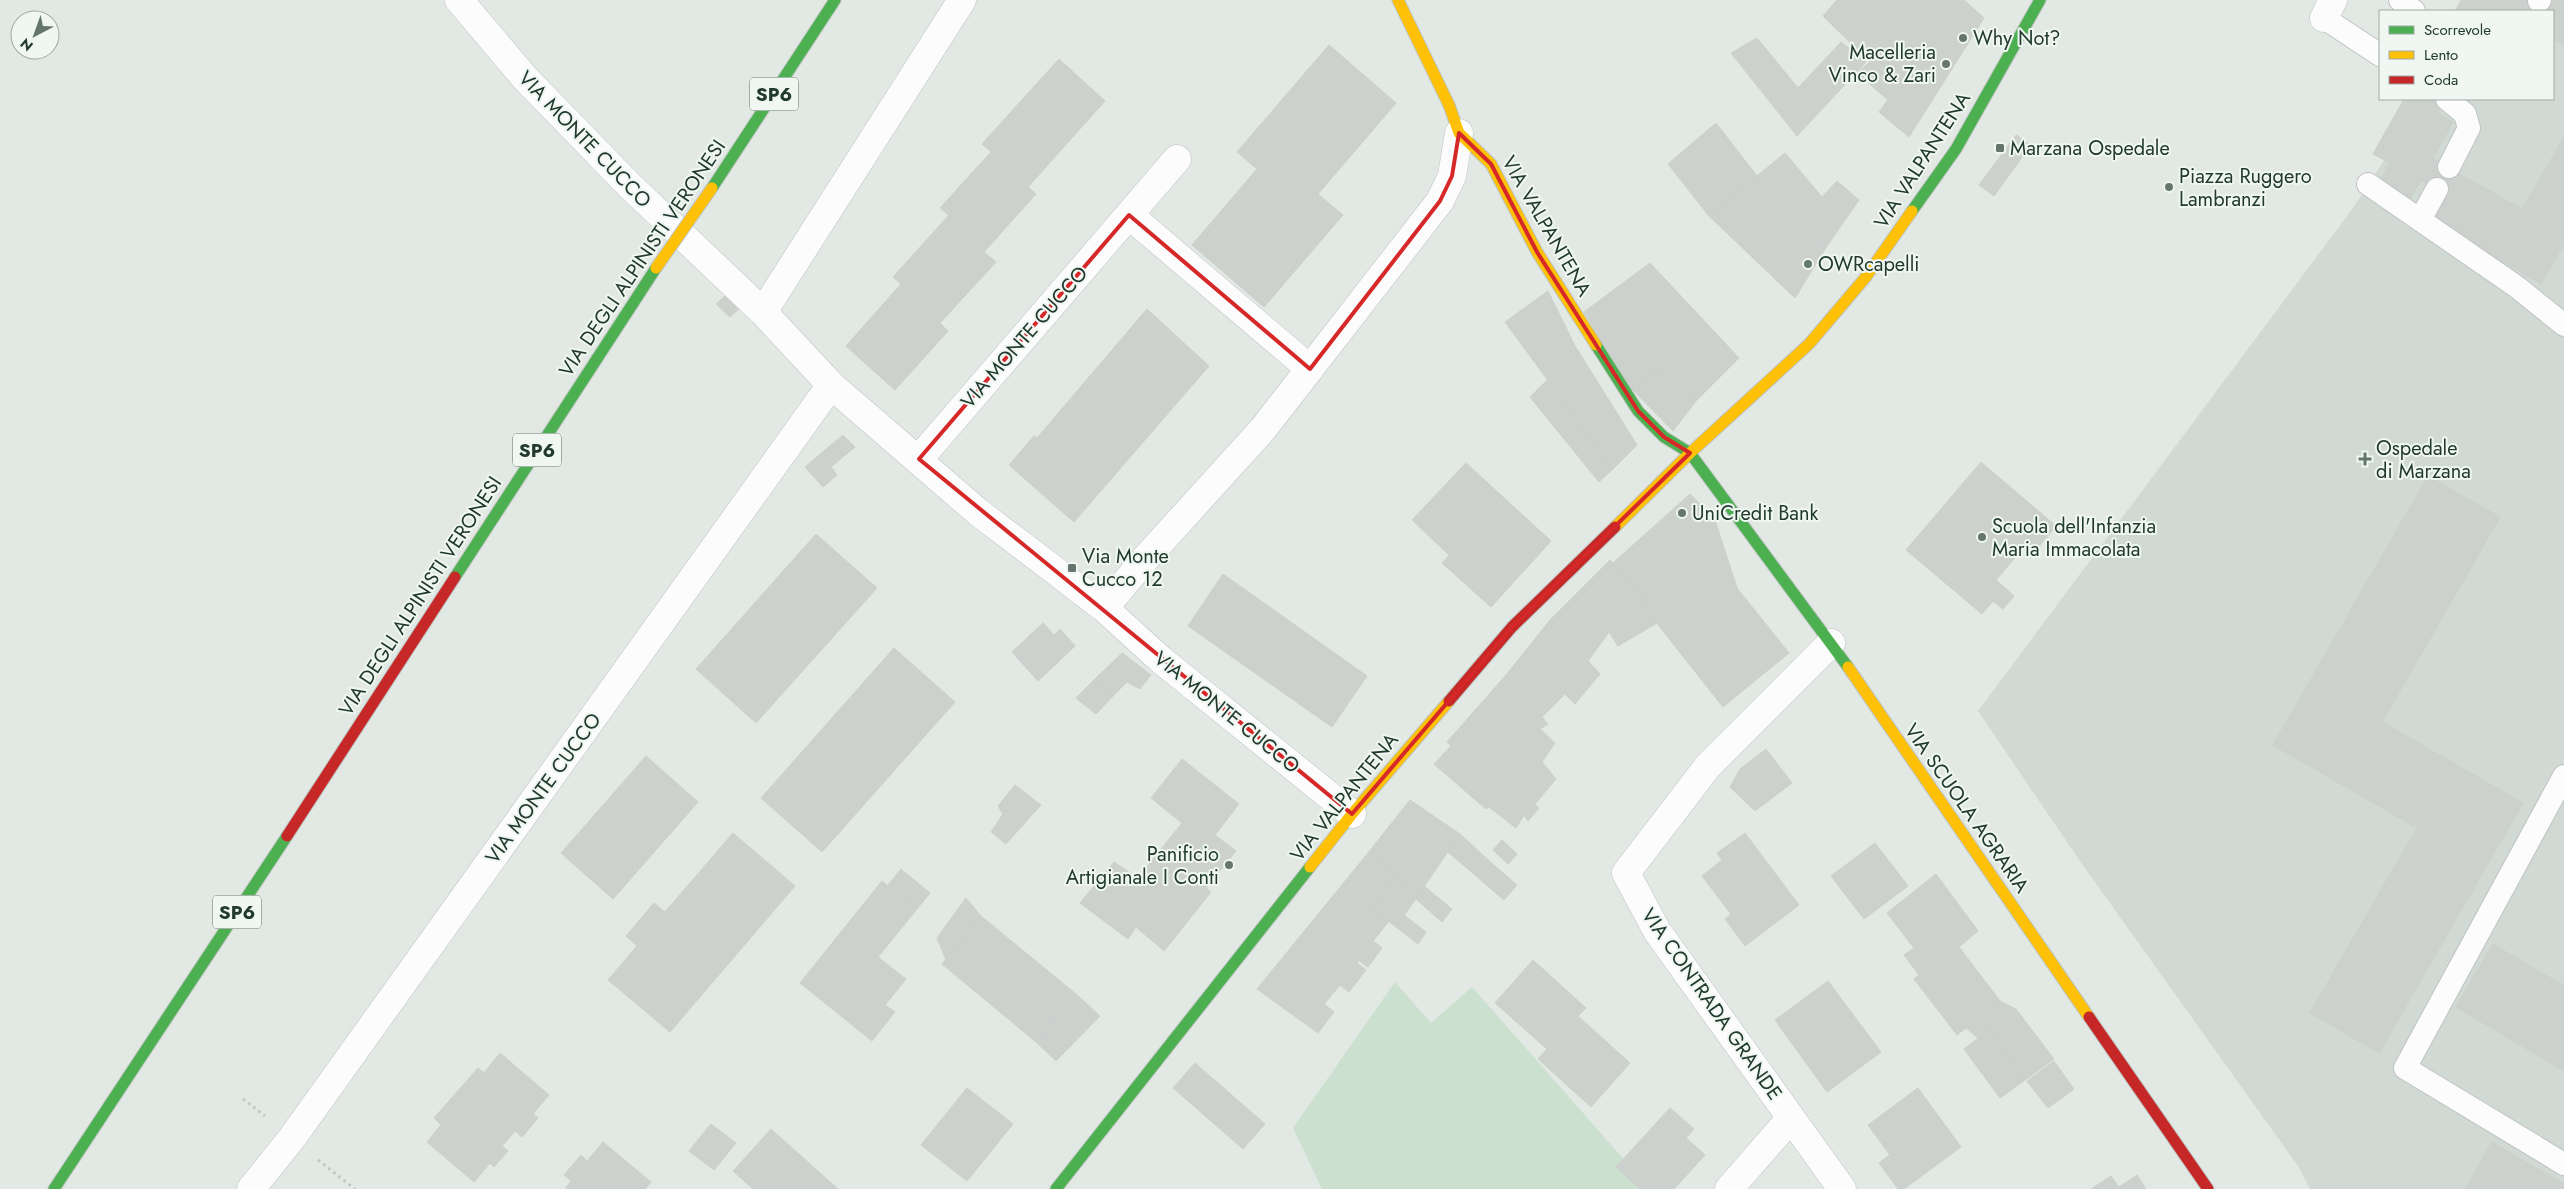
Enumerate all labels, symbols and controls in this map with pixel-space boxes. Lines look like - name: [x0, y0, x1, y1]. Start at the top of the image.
- north arrow: [10, 10, 60, 60]
- legend: [2379, 10, 2554, 100]
- text: Scorrevole: [2424, 19, 2491, 41]
- place label: Why Not?: [1973, 24, 2060, 53]
- marker: Why Not?: [1957, 32, 1969, 44]
- text: N: [16, 34, 37, 56]
- place label: Macelleria Vinco & Zari: [1829, 38, 1936, 90]
- text: Lento: [2424, 44, 2458, 66]
- marker: Macelleria Vinco & Zari: [1940, 58, 1952, 70]
- street label: VIA MONTE CUCCO: [512, 64, 658, 214]
- text: Coda: [2424, 69, 2458, 91]
- road number: SP6: [750, 78, 798, 110]
- street label: VIA VALPANTENA: [1867, 85, 1978, 234]
- street label: VIA DEGLI ALPINISTI VERONESI: [552, 134, 733, 383]
- place label: Marzana Ospedale: [2010, 134, 2170, 163]
- marker: Marzana Ospedale: [1994, 142, 2006, 154]
- street label: VIA VALPANTENA: [1495, 151, 1599, 303]
- place label: Piazza Ruggero Lambranzi: [2179, 162, 2312, 214]
- marker: Piazza Ruggero Lambranzi: [2163, 181, 2175, 193]
- place label: OWRcapelli: [1818, 250, 1919, 279]
- marker: OWRcapelli: [1802, 258, 1814, 270]
- street label: VIA MONTE CUCCO: [954, 260, 1095, 415]
- road number: SP6: [513, 434, 561, 466]
- place label: Ospedale di Marzana: [2376, 434, 2471, 486]
- marker: Ospedale di Marzana: [2358, 452, 2372, 466]
- street label: VIA DEGLI ALPINISTI VERONESI: [332, 471, 509, 722]
- place label: UniCredit Bank: [1692, 499, 1818, 528]
- marker: UniCredit Bank: [1676, 507, 1688, 519]
- place label: Scuola dell'Infanzia Maria Immacolata: [1992, 512, 2156, 564]
- marker: Scuola dell'Infanzia Maria Immacolata: [1976, 531, 1988, 543]
- place label: Via Monte Cucco 12: [1082, 542, 1169, 594]
- marker: Via Monte Cucco 12: [1066, 562, 1078, 574]
- street label: VIA MONTE CUCCO: [1147, 644, 1306, 780]
- street label: VIA MONTE CUCCO: [479, 707, 608, 870]
- street label: VIA SCUOLA AGRARIA: [1897, 718, 2037, 900]
- street label: VIA VALPANTENA: [1283, 726, 1406, 868]
- place label: Panificio Artigianale I Conti: [1066, 840, 1219, 892]
- marker: Panificio Artigianale I Conti: [1223, 859, 1235, 871]
- road number: SP6: [213, 896, 261, 929]
- street label: VIA CONTRADA GRANDE: [1634, 903, 1789, 1106]

